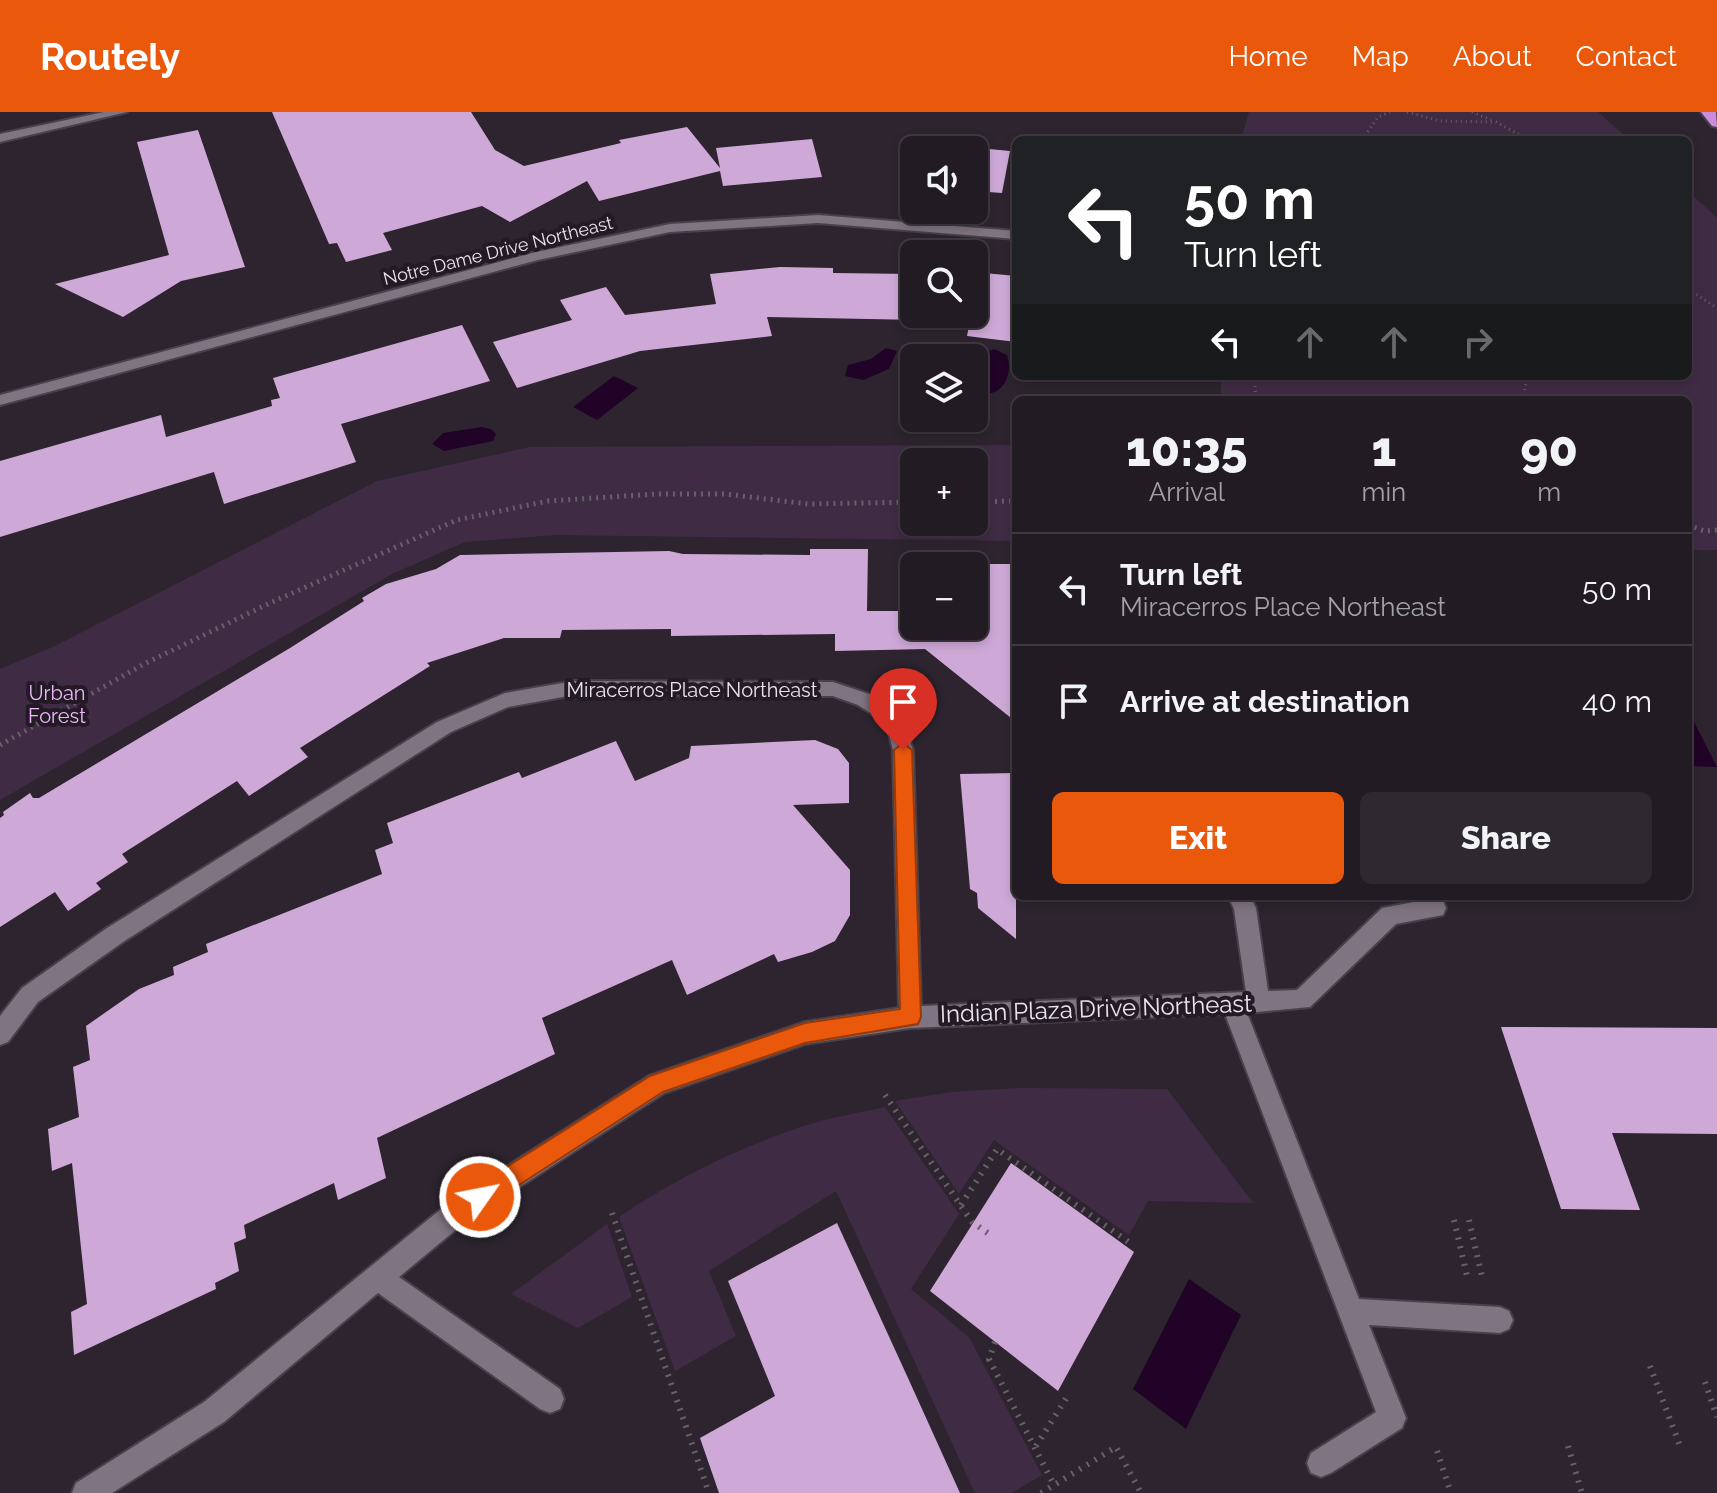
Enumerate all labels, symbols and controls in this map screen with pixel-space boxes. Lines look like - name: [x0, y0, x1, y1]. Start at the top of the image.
- text: Routely: [40, 34, 180, 79]
- text: Home: [1228, 40, 1308, 73]
- text: Map: [1352, 40, 1409, 73]
- text: About: [1453, 40, 1532, 73]
- text: Contact: [1576, 40, 1677, 73]
- map controls: [900, 136, 988, 640]
- button: sound: [900, 136, 988, 224]
- text: 50 m: [1184, 166, 1315, 232]
- icon: left: [1052, 168, 1156, 272]
- street label: Notre Dame Drive Northeast: [381, 212, 615, 289]
- text: Turn left: [1184, 233, 1322, 275]
- button: search: [900, 240, 988, 328]
- icon: left: [1204, 320, 1248, 364]
- icon: ahead: [1288, 320, 1332, 364]
- icon: ahead: [1372, 320, 1416, 364]
- icon: right: [1456, 320, 1500, 364]
- button: layers: [900, 344, 988, 432]
- text: 10:35: [1126, 421, 1248, 477]
- text: 1: [1371, 421, 1396, 477]
- text: 90: [1520, 421, 1578, 477]
- button: +: [900, 448, 988, 536]
- text: Arrival: [1149, 477, 1225, 507]
- text: min: [1362, 477, 1406, 507]
- text: m: [1537, 477, 1561, 507]
- button: −: [900, 552, 988, 640]
- text: Turn left: [1120, 557, 1242, 592]
- icon: left: [1052, 567, 1096, 611]
- text: 50 m: [1582, 572, 1652, 607]
- text: Miracerros Place Northeast: [1120, 592, 1446, 622]
- pin: [869, 668, 937, 750]
- street label: Miracerros Place Northeast: [567, 678, 818, 702]
- icon: arrive: [1052, 679, 1096, 723]
- icon: arrive: [881, 680, 925, 724]
- park label: Urban Forest: [28, 681, 86, 728]
- text: Arrive at destination: [1120, 684, 1410, 719]
- text: 40 m: [1582, 684, 1652, 719]
- button: Exit: [1052, 792, 1344, 884]
- button: Share: [1360, 792, 1652, 884]
- street label: Indian Plaza Drive Northeast: [940, 989, 1252, 1028]
- position arrow: [438, 1155, 522, 1239]

